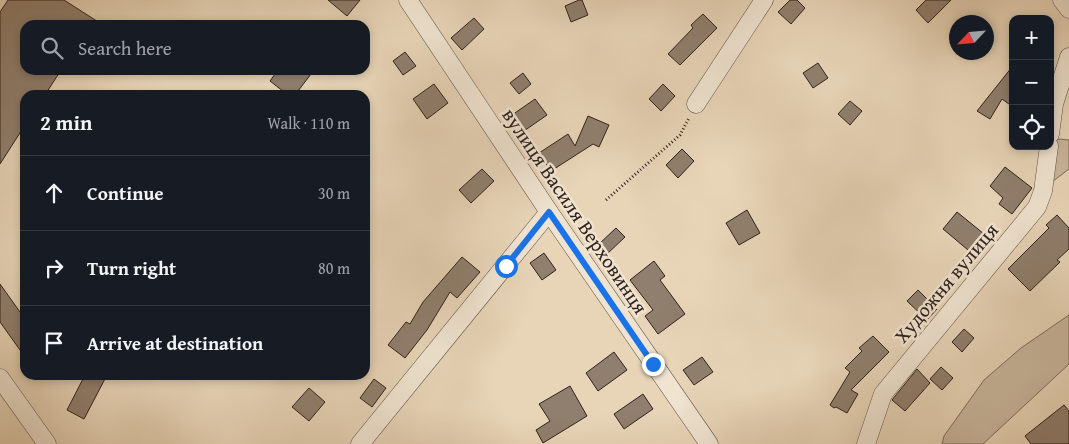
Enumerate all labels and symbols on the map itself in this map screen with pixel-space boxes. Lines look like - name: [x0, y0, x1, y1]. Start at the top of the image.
- north arrow: [949, 15, 994, 60]
- street label: вулиця Василя Верховинця: [496, 102, 655, 319]
- street label: Художня вулиця: [887, 216, 1005, 349]
- route start: [495, 255, 518, 278]
- route end: [642, 353, 665, 376]

